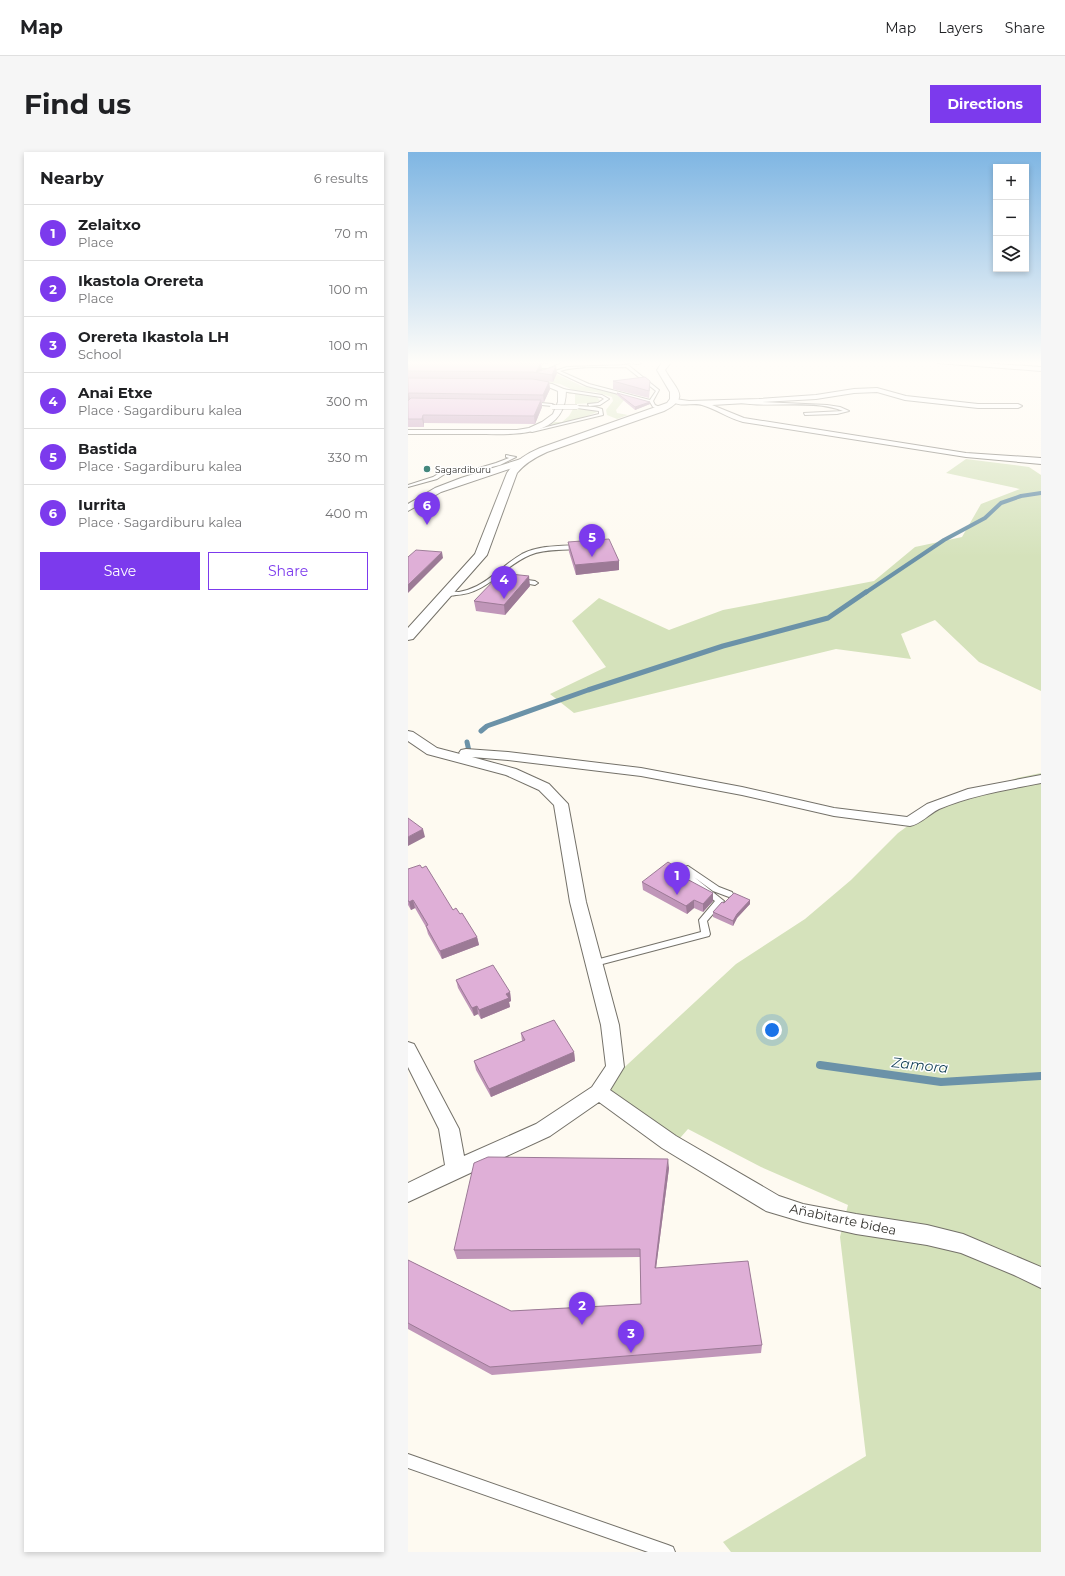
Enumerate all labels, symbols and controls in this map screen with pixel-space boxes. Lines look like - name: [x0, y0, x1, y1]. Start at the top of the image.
- text: Map: [20, 16, 63, 39]
- text: Map: [885, 19, 916, 37]
- text: Layers: [938, 19, 983, 37]
- text: Share: [1005, 19, 1045, 37]
- button: Directions: [930, 85, 1041, 123]
- text: Find us: [24, 87, 131, 121]
- map controls: [993, 164, 1029, 272]
- button: +: [993, 164, 1029, 200]
- text: Nearby: [40, 168, 104, 188]
- text: 6 results: [314, 170, 368, 186]
- button: −: [993, 200, 1029, 236]
- text: Zelaitxo: [78, 215, 141, 234]
- text: 1: [50, 225, 56, 241]
- text: 70 m: [335, 225, 368, 241]
- text: Place: [78, 234, 114, 250]
- button: layers: [993, 236, 1029, 272]
- text: Ikastola Orereta: [78, 271, 204, 290]
- text: 2: [49, 281, 57, 297]
- text: 100 m: [329, 281, 368, 297]
- text: Place: [78, 290, 114, 306]
- text: Orereta Ikastola LH: [78, 327, 229, 346]
- text: 3: [49, 337, 57, 353]
- text: 100 m: [329, 337, 368, 353]
- text: School: [78, 346, 122, 362]
- text: Anai Etxe: [78, 383, 153, 402]
- text: 4: [49, 393, 57, 409]
- text: 300 m: [326, 393, 368, 409]
- text: Place · Sagardiburu kalea: [78, 402, 242, 418]
- text: Bastida: [78, 439, 137, 458]
- text: 5: [49, 449, 57, 465]
- text: 330 m: [328, 449, 368, 465]
- text: Place · Sagardiburu kalea: [78, 458, 242, 474]
- marker: Sagardiburu: [422, 464, 432, 474]
- place label: Sagardiburu: [435, 464, 491, 475]
- pin: 6: [414, 492, 440, 525]
- text: Iurrita: [78, 495, 126, 514]
- text: 6: [49, 505, 57, 521]
- text: 400 m: [325, 505, 368, 521]
- text: Place · Sagardiburu kalea: [78, 514, 242, 530]
- pin: 5: [579, 524, 605, 557]
- button: Save: [40, 552, 200, 590]
- button: Share: [208, 552, 368, 590]
- pin: 4: [491, 566, 517, 599]
- pin: 1: [664, 862, 690, 895]
- your location: [762, 1020, 782, 1040]
- water label: Zamora: [890, 1053, 949, 1077]
- street label: Añabitarte bidea: [788, 1200, 898, 1238]
- pin: 2: [569, 1292, 595, 1325]
- pin: 3: [618, 1320, 644, 1353]

